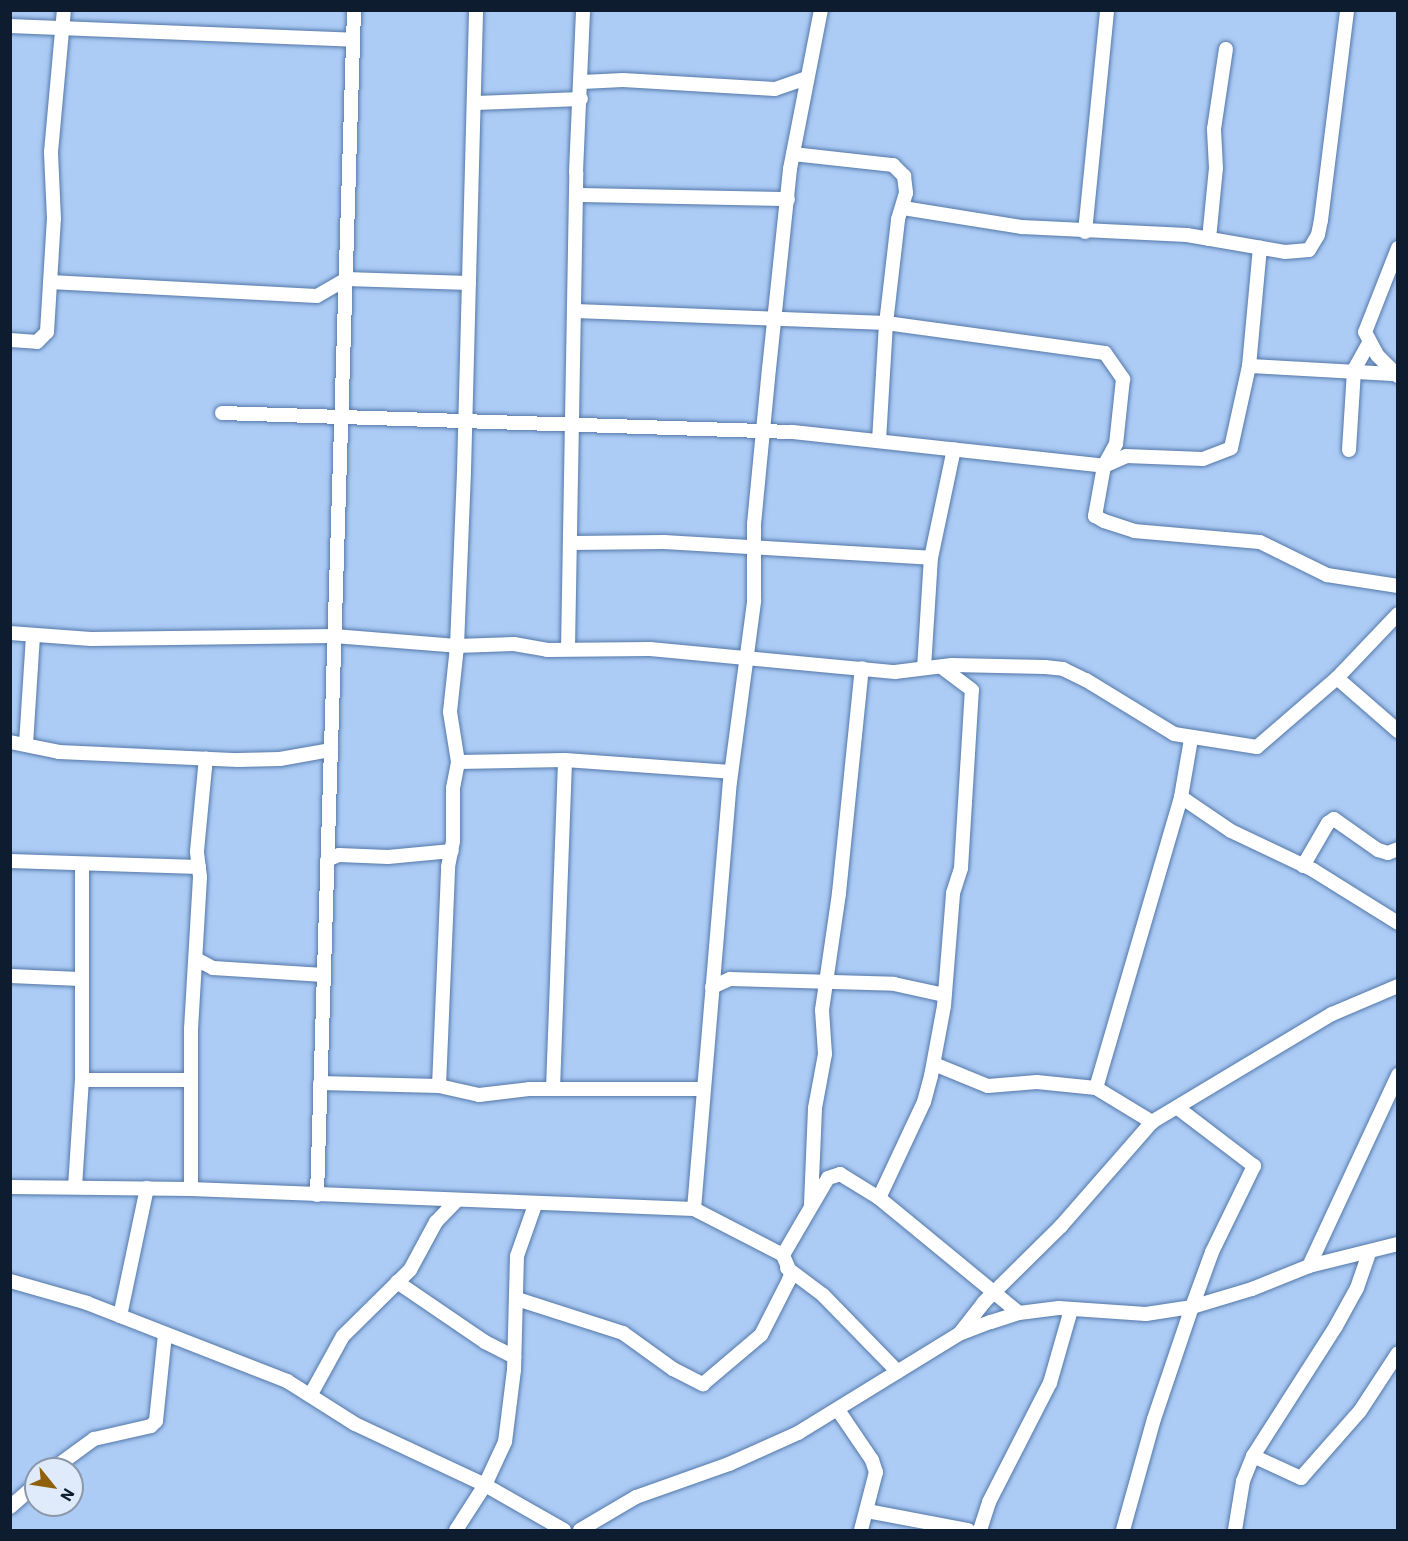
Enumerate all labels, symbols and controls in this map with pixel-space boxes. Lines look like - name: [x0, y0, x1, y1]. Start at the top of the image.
- north arrow: [24, 1457, 84, 1517]
- text: N: [56, 1485, 79, 1505]

